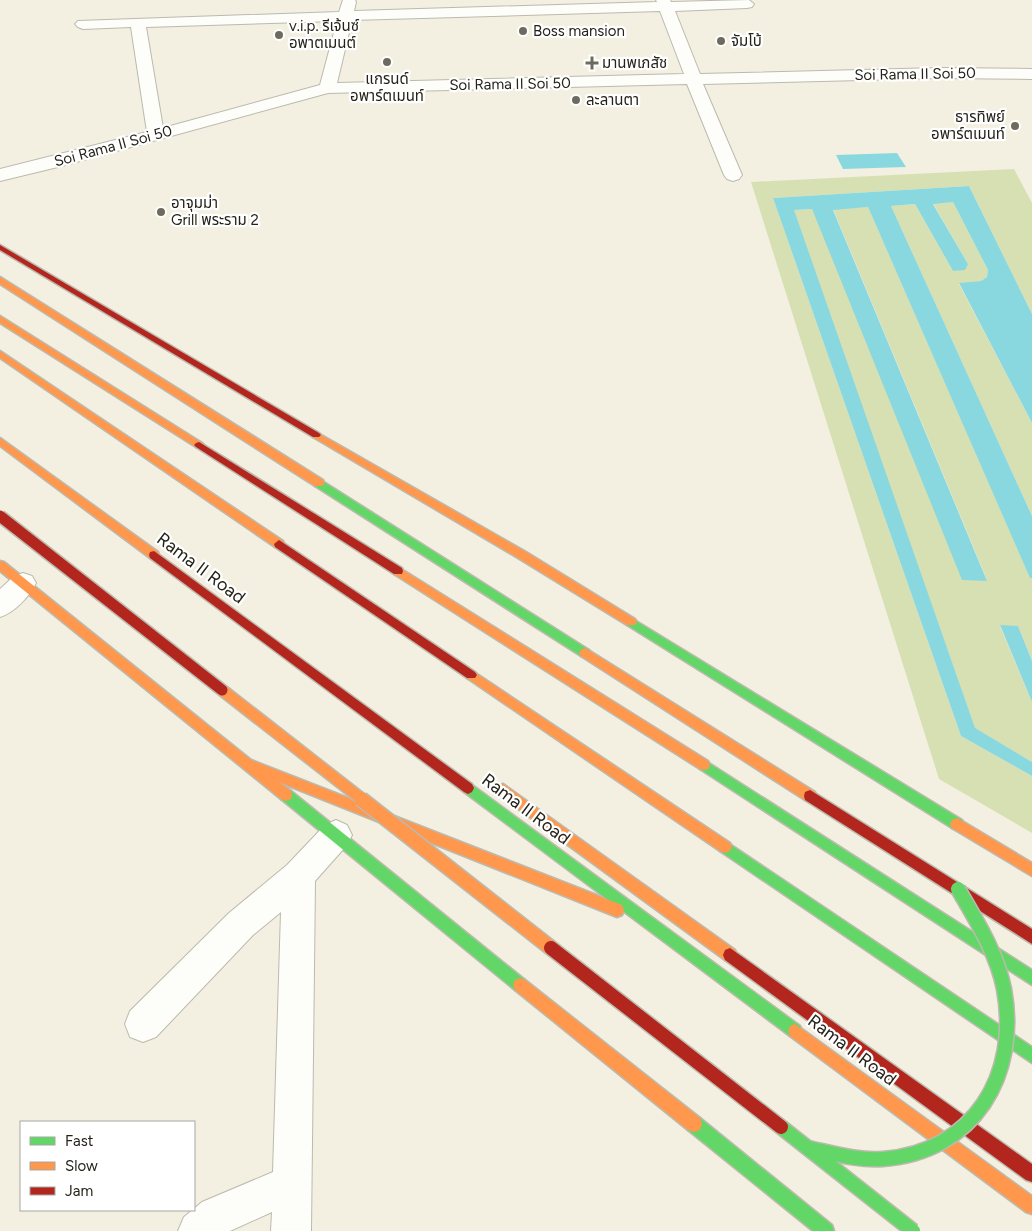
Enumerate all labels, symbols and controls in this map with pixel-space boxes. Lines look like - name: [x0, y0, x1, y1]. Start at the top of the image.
- place label: v.i.p. รีเจ้นซ์ อพาตเมนต์: [289, 17, 359, 52]
- place label: Boss mansion: [533, 22, 625, 40]
- marker: Boss mansion: [517, 25, 529, 37]
- marker: v.i.p. รีเจ้นซ์ อพาตเมนต์: [273, 29, 285, 41]
- place label: จัมโบ้: [731, 32, 762, 50]
- marker: จัมโบ้: [715, 35, 727, 47]
- place label: มานพเภสัช: [602, 54, 667, 72]
- marker: แกรนด์ อพาร์ตเมนท์: [381, 56, 393, 68]
- marker: มานพเภสัช: [586, 57, 598, 69]
- street label: Soi Rama II Soi 50: [854, 64, 976, 84]
- place label: แกรนด์ อพาร์ตเมนท์: [350, 70, 424, 105]
- street label: Soi Rama II Soi 50: [449, 74, 571, 94]
- place label: ละลานตา: [586, 91, 639, 109]
- marker: ละลานตา: [570, 94, 582, 106]
- place label: ธารทิพย์ อพาร์ตเมนท์: [931, 108, 1005, 143]
- marker: ธารทิพย์ อพาร์ตเมนท์: [1009, 120, 1021, 132]
- street label: Soi Rama II Soi 50: [52, 122, 174, 170]
- place label: อาจุมม่า Grill พระราม 2: [171, 194, 259, 229]
- marker: อาจุมม่า Grill พระราม 2: [155, 206, 167, 218]
- street label: Rama II Road: [152, 528, 250, 608]
- street label: Rama II Road: [477, 769, 575, 849]
- street label: Rama II Road: [803, 1010, 901, 1090]
- legend: [20, 1121, 195, 1211]
- text: Fast: [65, 1132, 94, 1150]
- text: Slow: [65, 1157, 98, 1175]
- text: Jam: [65, 1182, 93, 1200]

